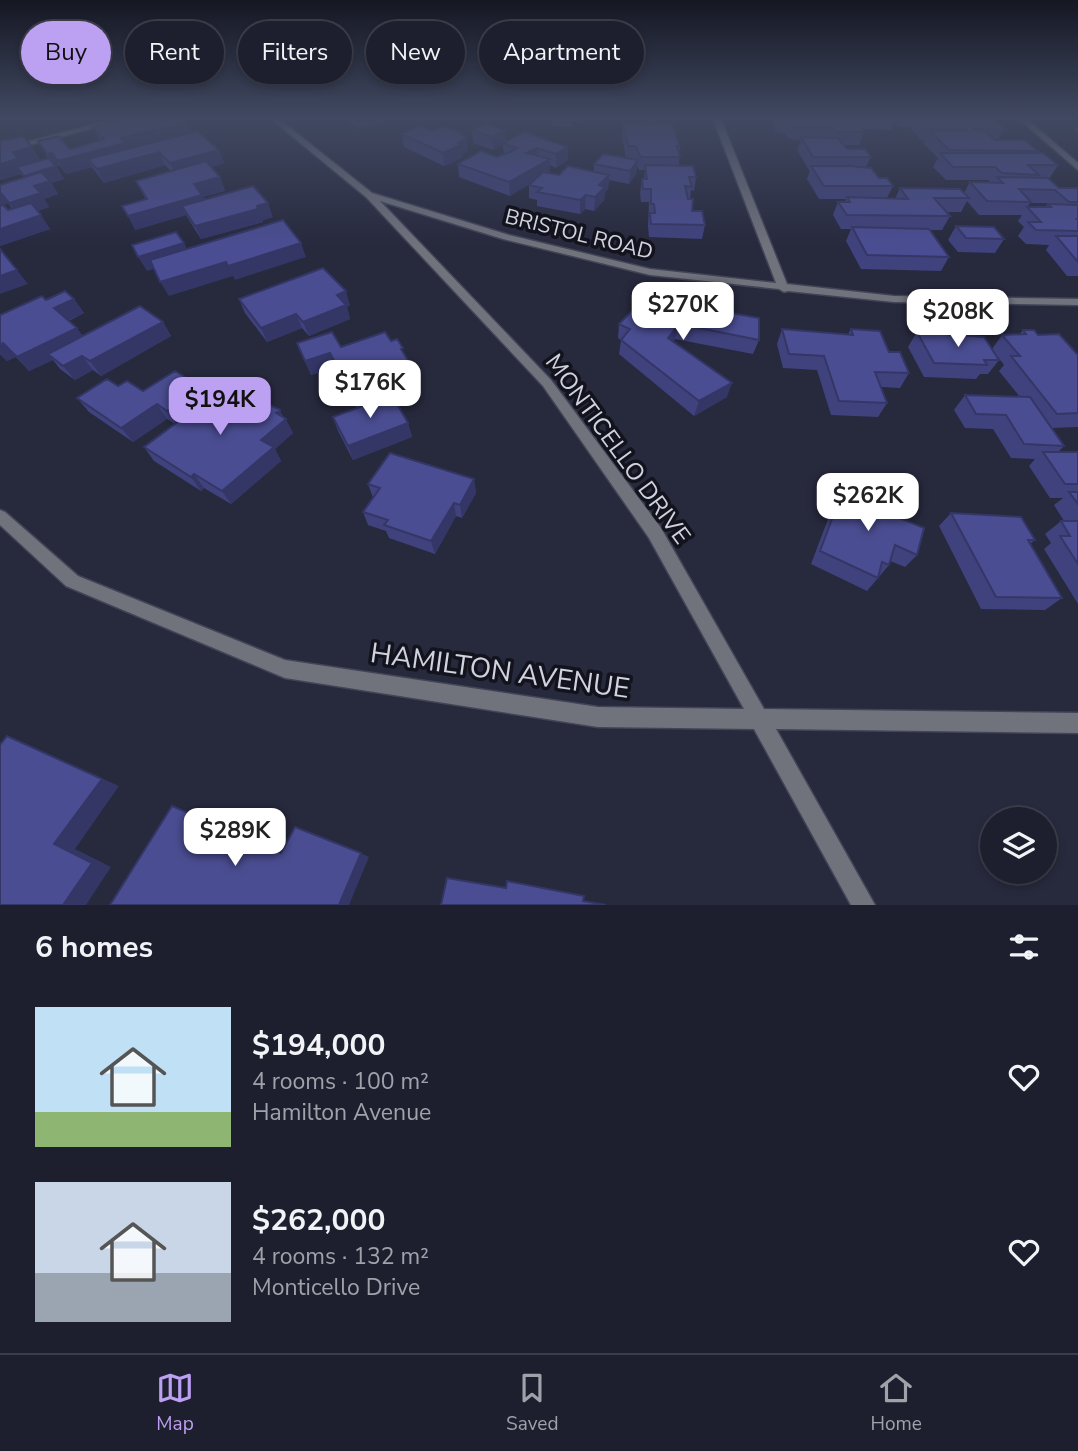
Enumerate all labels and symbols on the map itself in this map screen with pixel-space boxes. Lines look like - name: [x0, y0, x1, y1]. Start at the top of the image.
- street label: BRISTOL ROAD: [502, 202, 656, 266]
- pin: $270K: [634, 282, 732, 342]
- pin: $208K: [909, 290, 1007, 349]
- street label: MONTICELLO DRIVE: [538, 347, 698, 551]
- pin: $176K: [321, 360, 419, 420]
- pin: $194K: [171, 378, 269, 437]
- pin: $262K: [819, 474, 917, 533]
- street label: HAMILTON AVENUE: [368, 634, 632, 708]
- pin: $289K: [186, 808, 284, 868]

